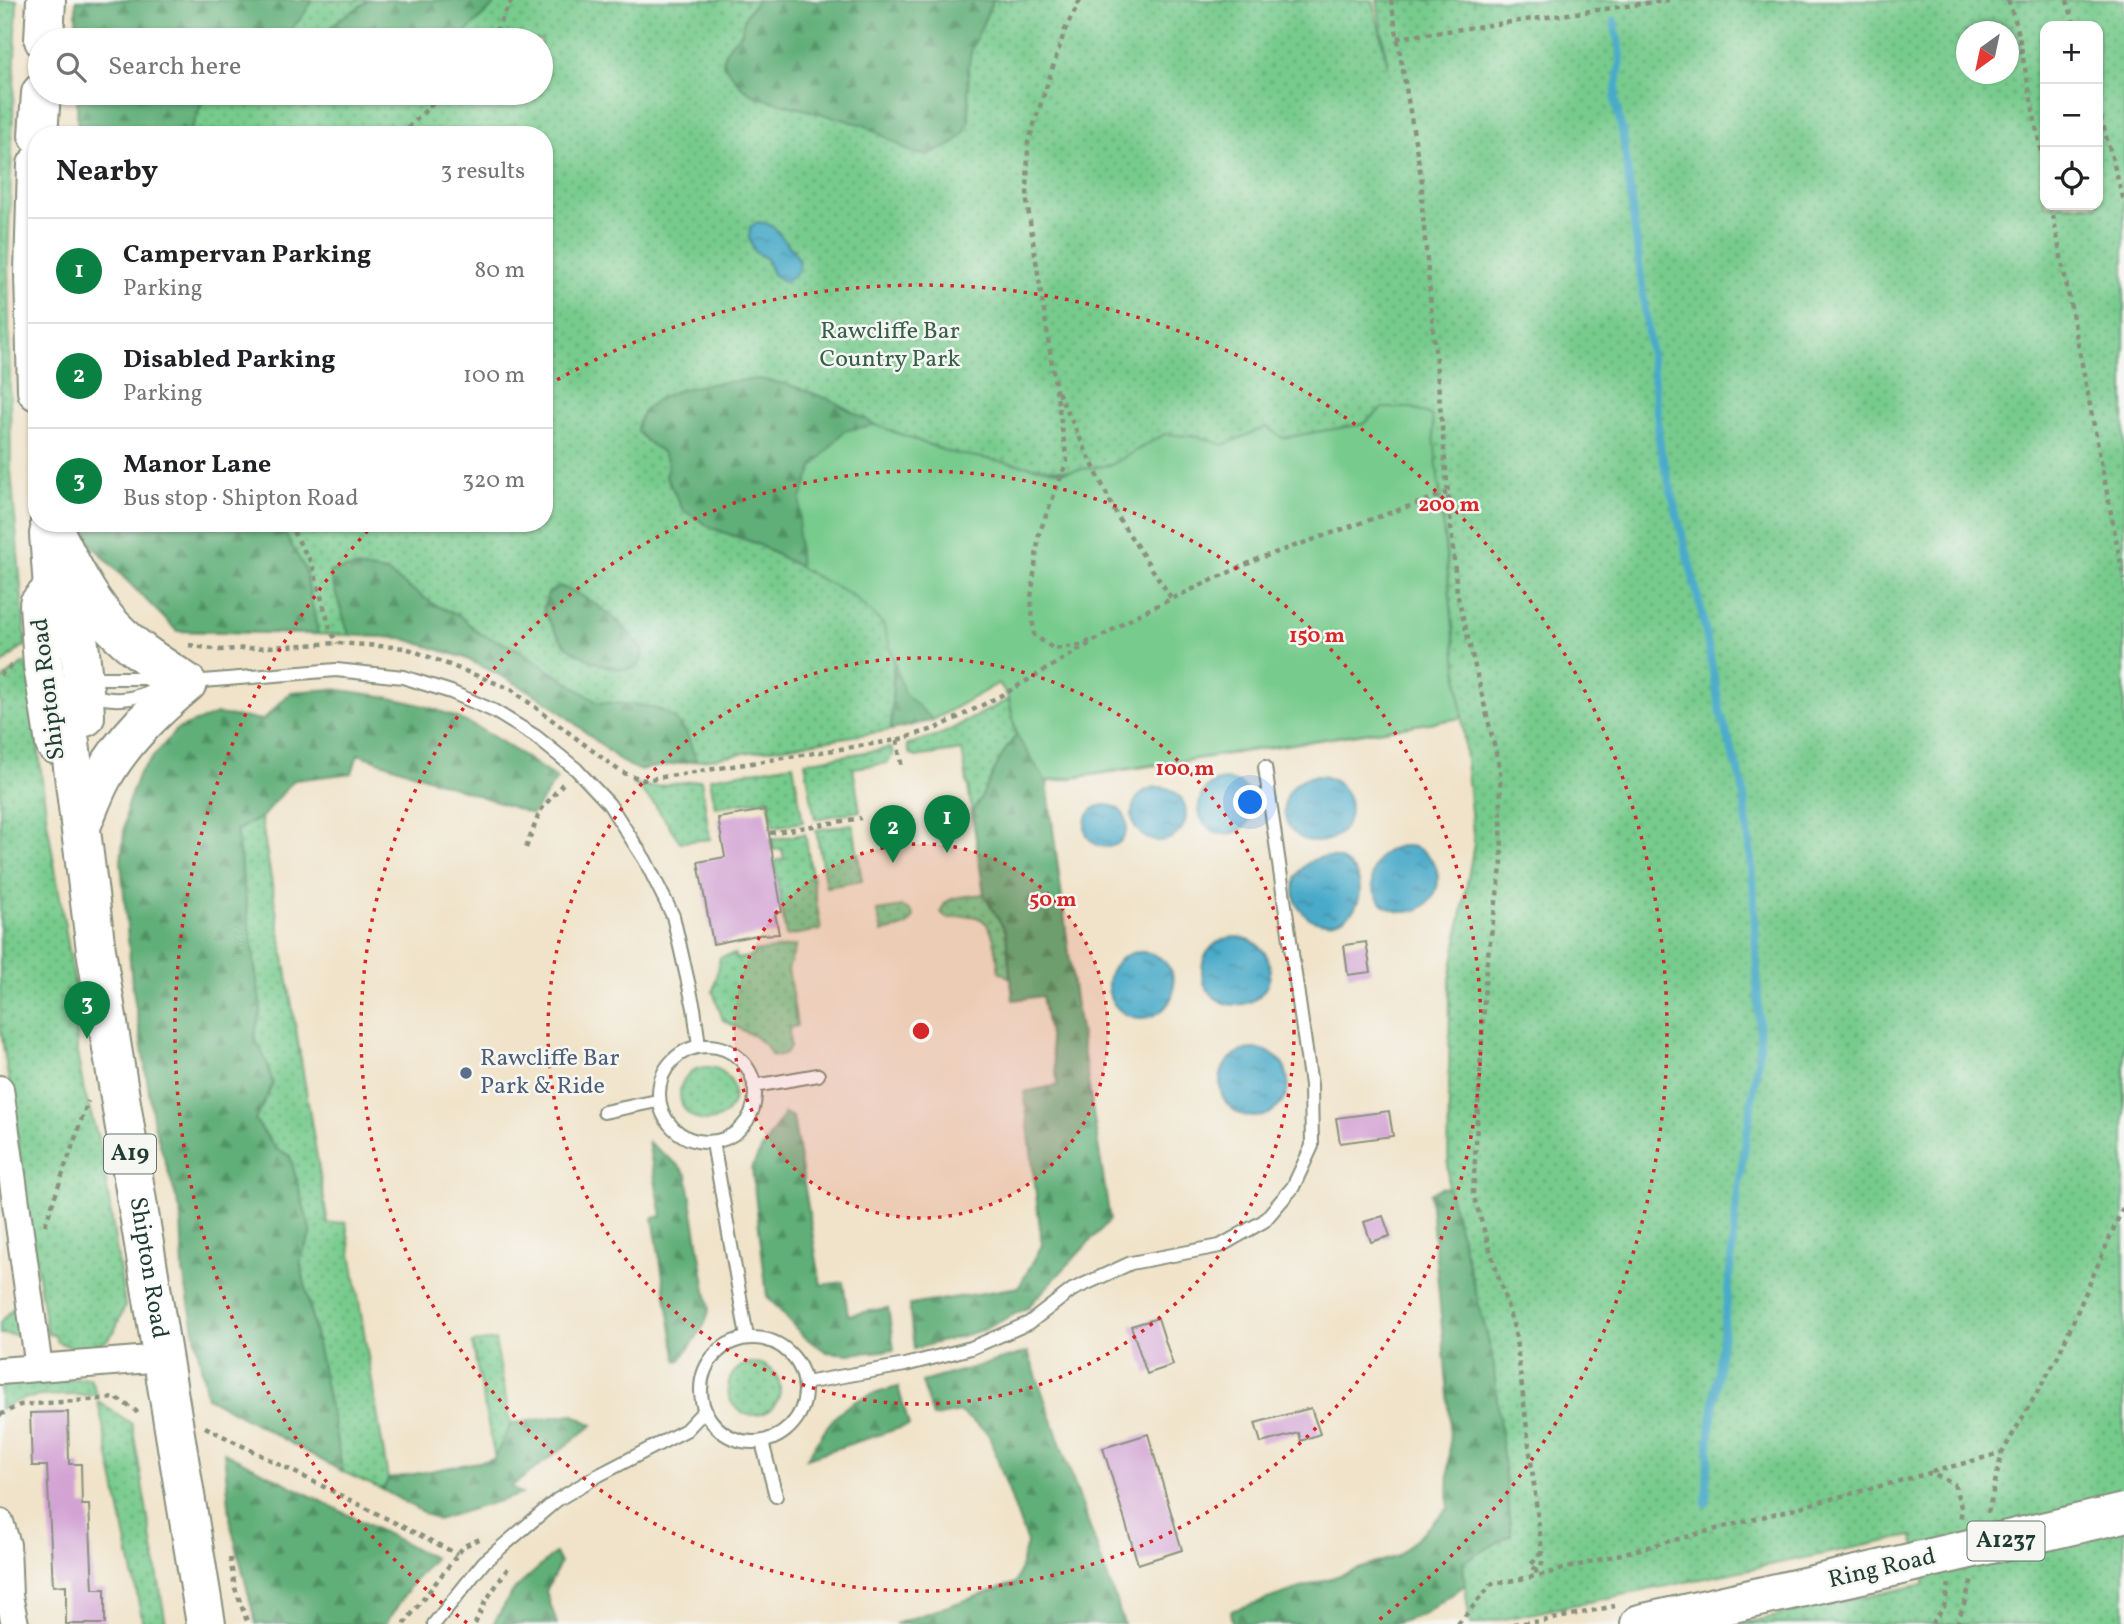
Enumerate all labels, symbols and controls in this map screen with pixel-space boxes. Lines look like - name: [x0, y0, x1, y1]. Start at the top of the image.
- north arrow: [1956, 21, 2019, 84]
- map controls: [2040, 21, 2103, 210]
- button: +: [2040, 21, 2103, 84]
- search box: [28, 28, 553, 105]
- icon: search: [52, 48, 90, 86]
- text: Search here: [108, 49, 241, 85]
- button: −: [2040, 84, 2103, 147]
- button: locate: [2040, 147, 2103, 210]
- text: Nearby: [56, 151, 158, 193]
- text: 3 results: [440, 156, 525, 188]
- text: Campervan Parking: [123, 237, 371, 273]
- text: 1: [74, 255, 84, 287]
- text: 80 m: [475, 255, 525, 287]
- text: Parking: [123, 273, 202, 305]
- park label: Rawcliffe Bar Country Park: [820, 315, 960, 377]
- text: Disabled Parking: [123, 342, 336, 378]
- text: 2: [73, 360, 85, 392]
- text: 100 m: [463, 360, 525, 392]
- text: Parking: [123, 378, 202, 410]
- text: Manor Lane: [123, 447, 271, 483]
- text: 3: [73, 465, 85, 497]
- text: 320 m: [462, 465, 525, 497]
- text: Bus stop · Shipton Road: [123, 483, 358, 515]
- text: 200 m: [1418, 491, 1480, 520]
- street label: Shipton Road: [23, 616, 75, 762]
- text: 150 m: [1289, 622, 1345, 651]
- text: 100 m: [1155, 755, 1215, 784]
- your location: [1233, 785, 1267, 819]
- pin: 1: [924, 795, 970, 853]
- pin: 2: [870, 805, 916, 863]
- text: 50 m: [1029, 886, 1077, 915]
- pin: 3: [64, 981, 110, 1039]
- centre of rings: [909, 1019, 933, 1043]
- place label: Rawcliffe Bar Park & Ride: [480, 1042, 620, 1104]
- marker: Rawcliffe Bar Park & Ride: [458, 1065, 474, 1081]
- road number: A19: [104, 1134, 156, 1174]
- street label: Shipton Road: [120, 1195, 176, 1341]
- road number: A1237: [1968, 1522, 2044, 1560]
- street label: Ring Road: [1825, 1540, 1939, 1598]

